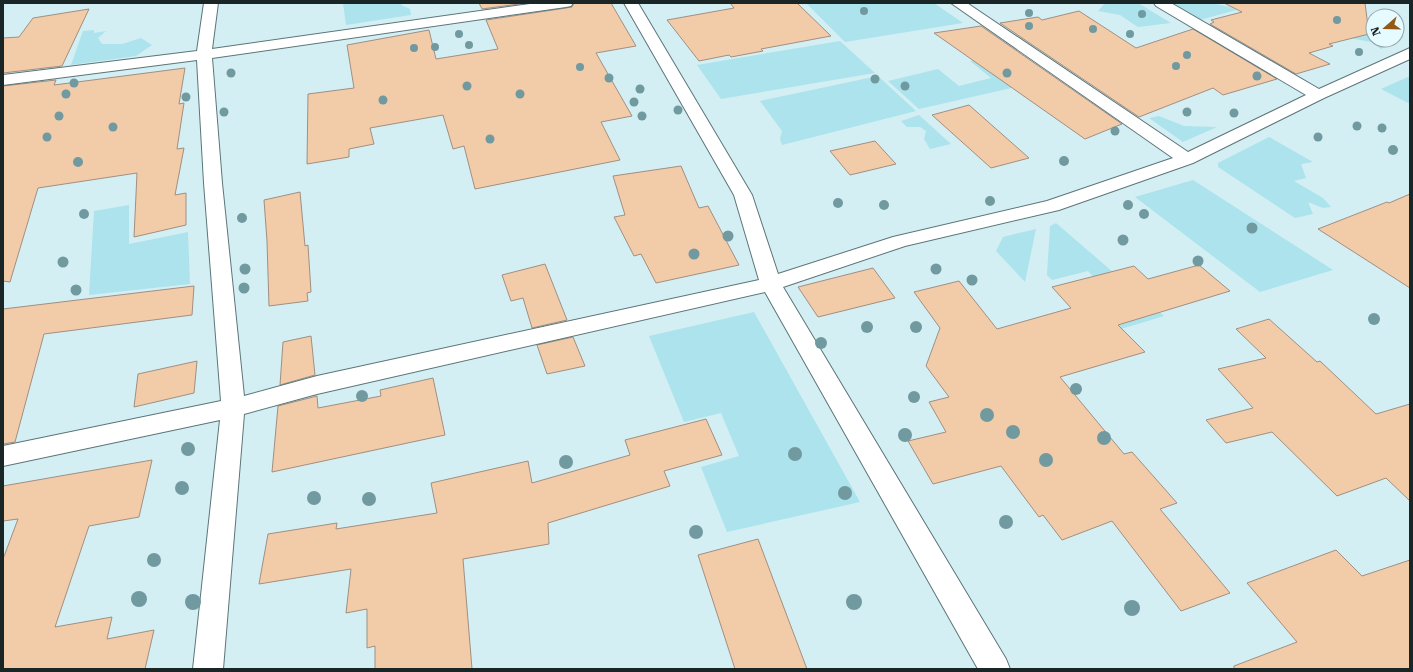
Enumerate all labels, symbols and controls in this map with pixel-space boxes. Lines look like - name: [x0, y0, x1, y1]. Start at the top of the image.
- north arrow: [1365, 8, 1405, 48]
- text: N: [1368, 25, 1384, 37]

